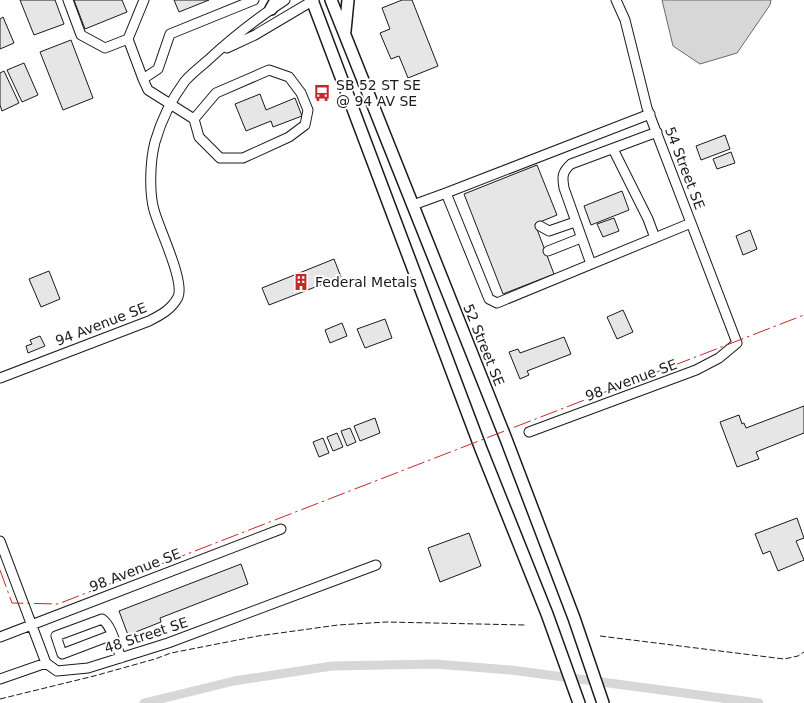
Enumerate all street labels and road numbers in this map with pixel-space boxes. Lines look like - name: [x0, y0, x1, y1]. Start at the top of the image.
- street label: 54 Street SE: [662, 125, 708, 211]
- street label: 94 Avenue SE: [53, 299, 149, 349]
- street label: 52 Street SE: [460, 302, 508, 388]
- street label: 98 Avenue SE: [583, 356, 679, 404]
- street label: 98 Avenue SE: [87, 545, 183, 595]
- street label: 48 Street SE: [102, 614, 190, 656]

